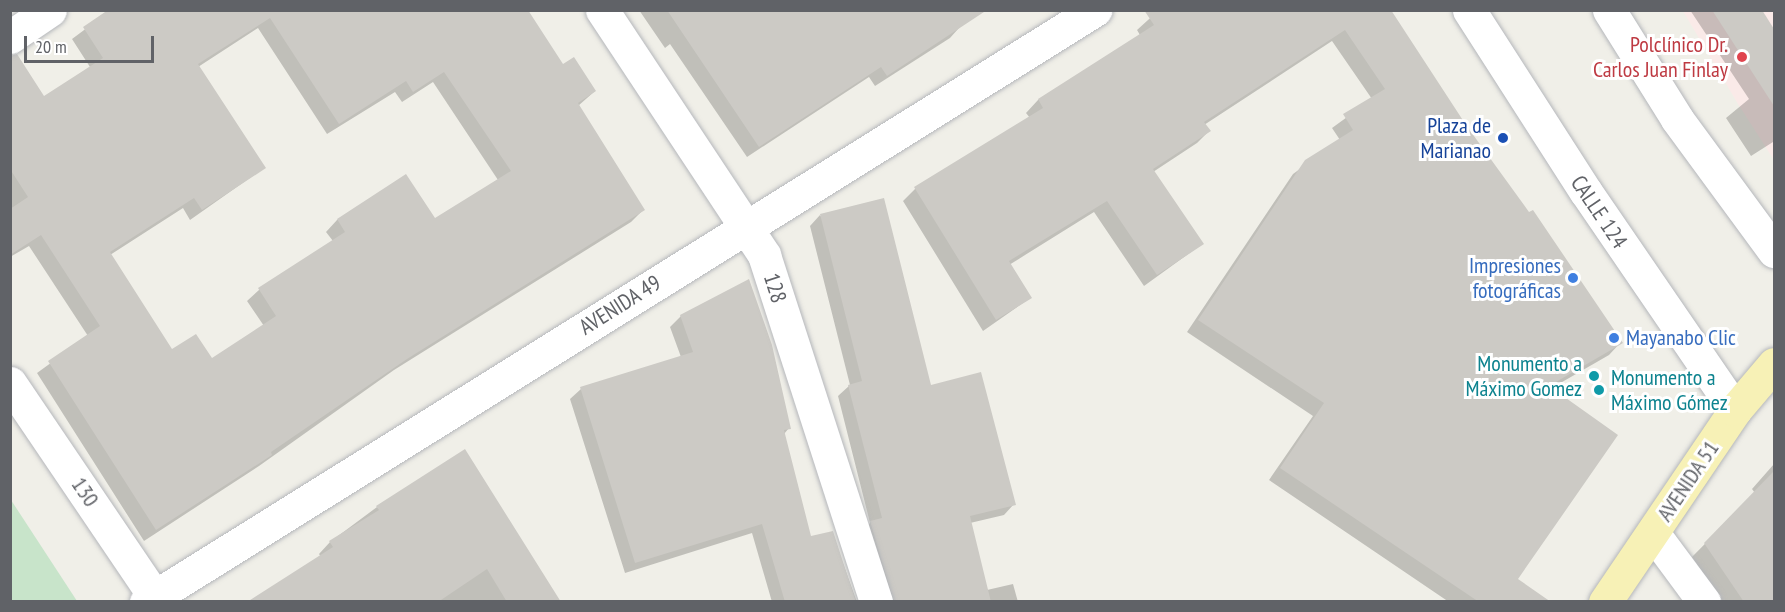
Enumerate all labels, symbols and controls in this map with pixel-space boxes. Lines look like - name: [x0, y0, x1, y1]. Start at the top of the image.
- scale bar: [27, 24, 158, 62]
- place label: Polclínico Dr. Carlos Juan Finlay: [1593, 31, 1728, 82]
- text: 20 m: [35, 35, 67, 58]
- marker: Polclínico Dr. Carlos Juan Finlay: [1733, 48, 1751, 66]
- place label: Plaza de Marianao: [1421, 112, 1491, 164]
- marker: Plaza de Marianao: [1496, 131, 1510, 145]
- street label: CALLE 124: [1565, 171, 1633, 253]
- place label: Impresiones fotográficas: [1469, 252, 1561, 304]
- street label: AVENIDA 49: [574, 269, 666, 341]
- street label: 128: [758, 270, 792, 306]
- marker: Impresiones fotográficas: [1566, 271, 1580, 285]
- place label: Mayanabo Clic: [1626, 325, 1736, 351]
- marker: Mayanabo Clic: [1607, 331, 1621, 345]
- place label: Monumento a Máximo Gomez: [1465, 350, 1582, 402]
- place label: Monumento a Máximo Gómez: [1611, 364, 1728, 416]
- marker: Monumento a Máximo Gomez: [1587, 369, 1601, 383]
- marker: Monumento a Máximo Gómez: [1592, 383, 1606, 397]
- street label: AVENIDA 51: [1651, 435, 1725, 527]
- street label: 130: [66, 472, 104, 512]

